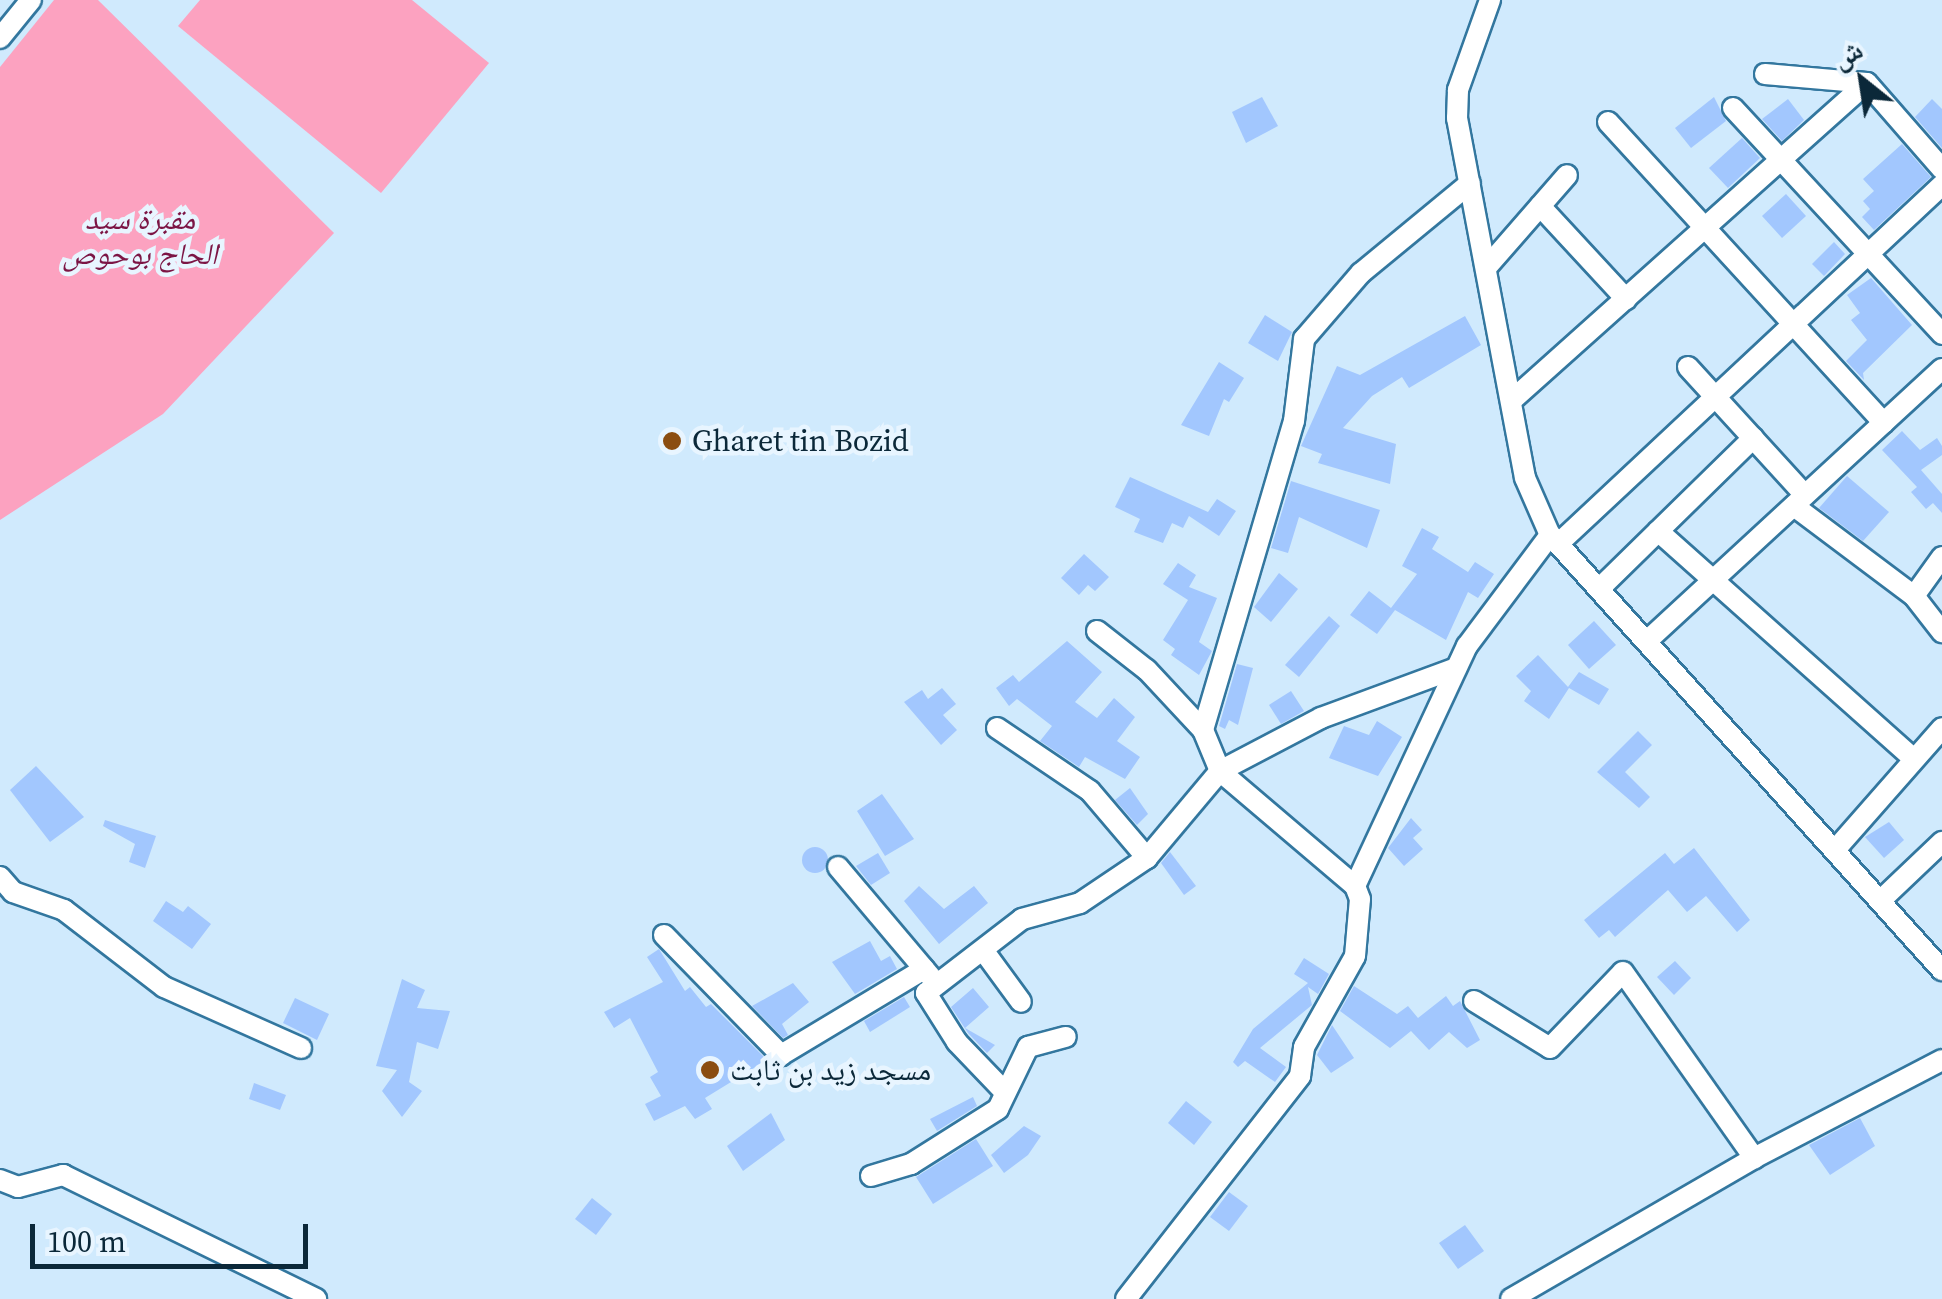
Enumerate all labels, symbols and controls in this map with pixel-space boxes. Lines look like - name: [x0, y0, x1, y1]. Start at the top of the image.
- north arrow: [1812, 30, 1912, 130]
- text: ش: [1825, 30, 1869, 78]
- park label: مقبرة سيد الحاج بوحوص: [62, 201, 218, 272]
- place label: Gharet tin Bozid: [692, 423, 909, 459]
- marker: Gharet tin Bozid: [661, 430, 683, 452]
- place label: مسجد زيد بن ثابت: [730, 1052, 931, 1088]
- marker: مسجد زيد بن ثابت: [699, 1059, 721, 1081]
- scale bar: [35, 1204, 312, 1266]
- text: 100 m: [47, 1221, 126, 1262]

